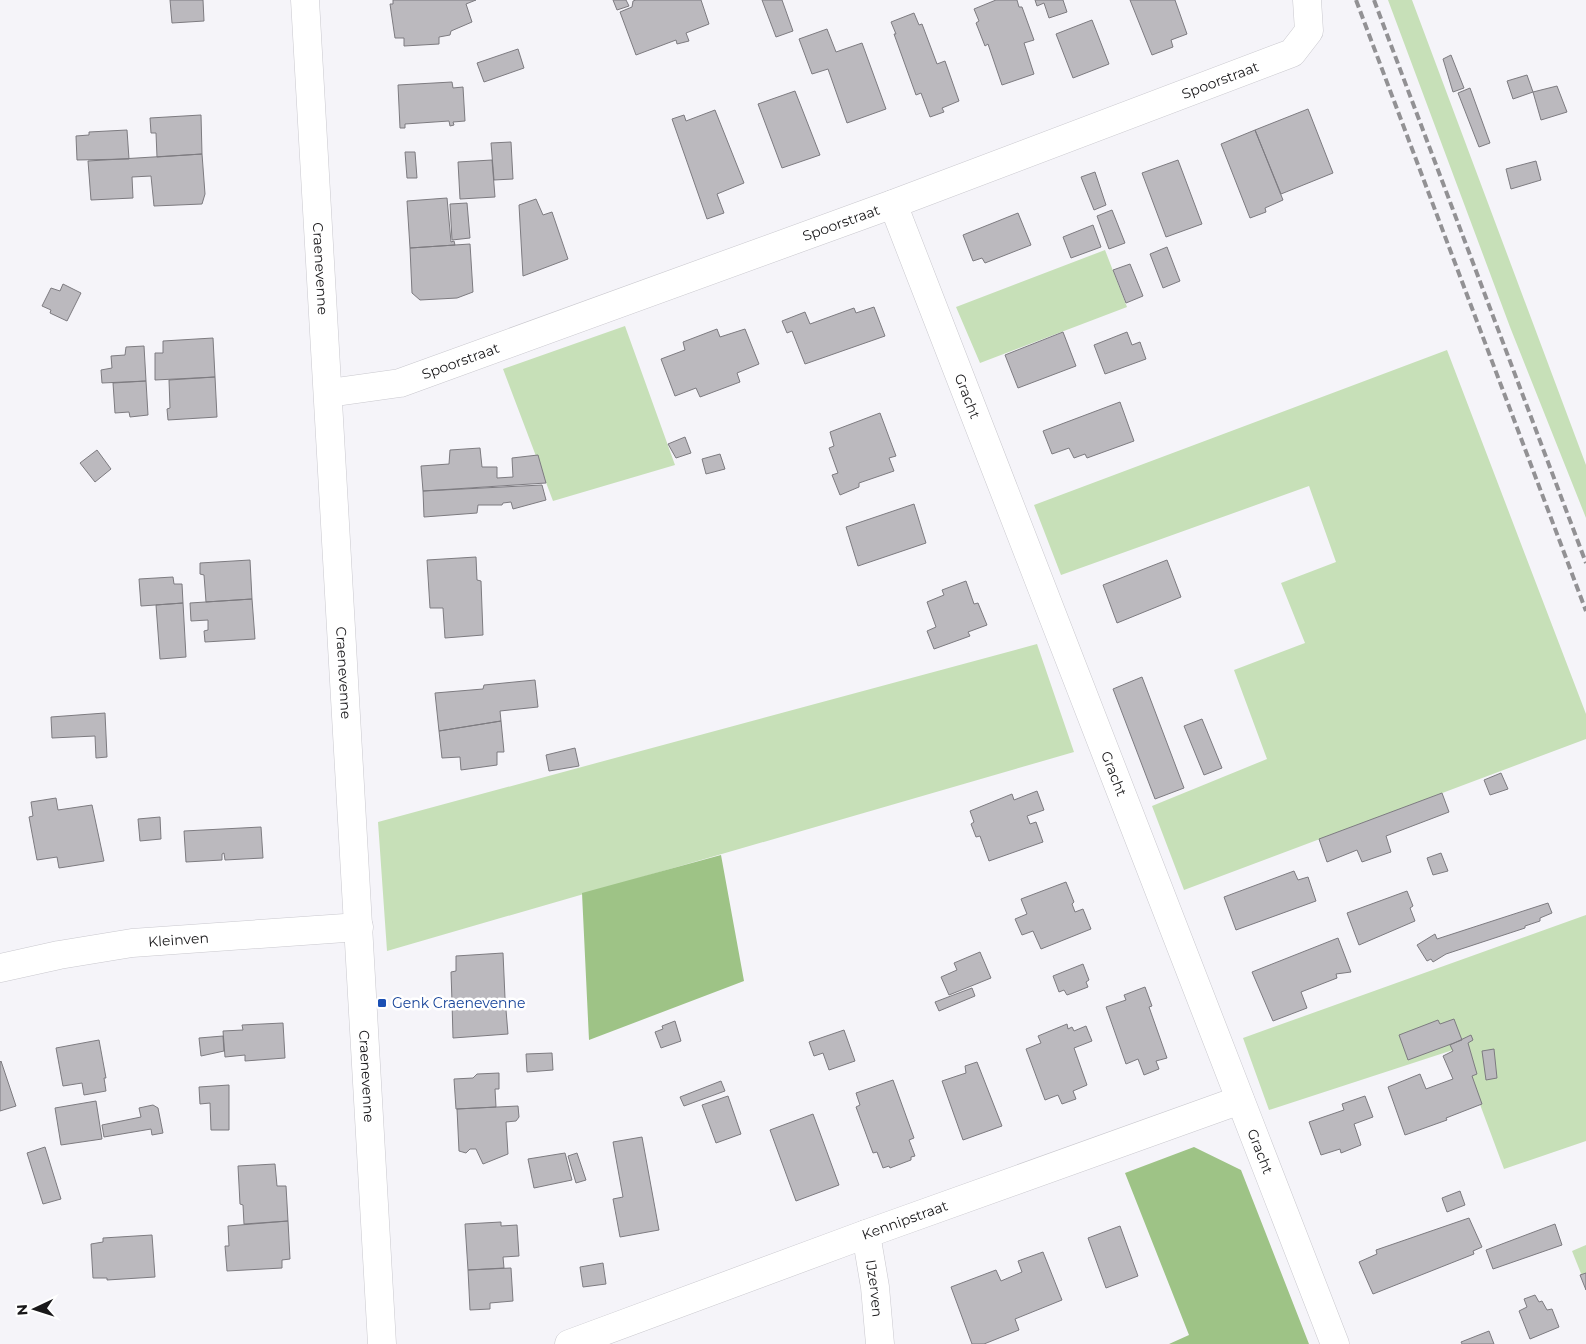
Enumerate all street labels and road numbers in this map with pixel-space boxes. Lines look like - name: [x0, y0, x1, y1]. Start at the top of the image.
- street label: Spoorstraat: [1179, 57, 1262, 103]
- street label: Spoorstraat: [800, 200, 883, 245]
- street label: Craenevenne: [309, 222, 332, 315]
- street label: Spoorstraat: [419, 339, 502, 383]
- street label: Gracht: [951, 371, 984, 422]
- street label: Craenevenne: [332, 626, 355, 720]
- street label: Gracht: [1097, 748, 1131, 799]
- street label: Kleinven: [148, 929, 209, 951]
- street label: Craenevenne: [355, 1029, 378, 1123]
- street label: Gracht: [1243, 1126, 1277, 1177]
- street label: Kennipstraat: [859, 1196, 951, 1244]
- street label: IJzerven: [861, 1258, 887, 1318]

